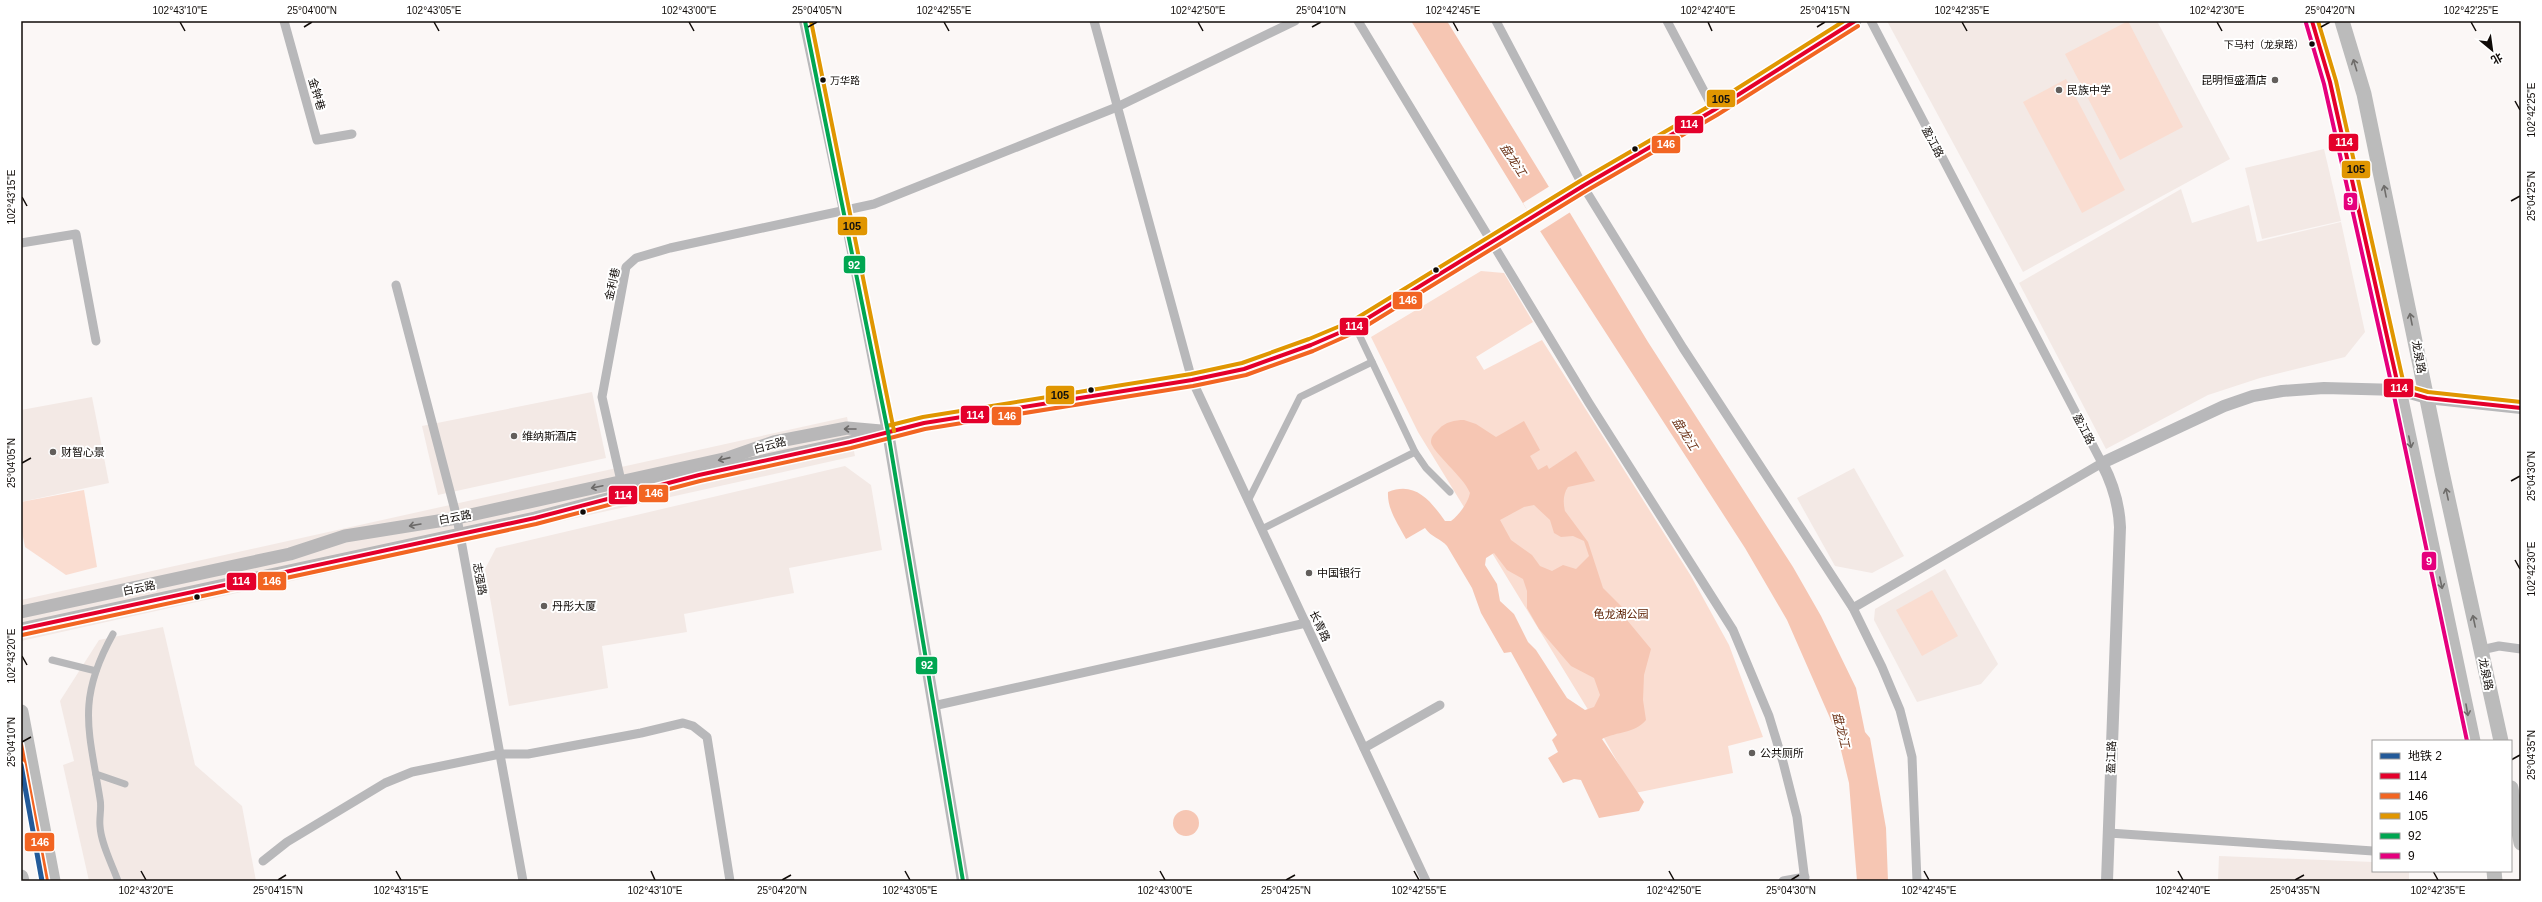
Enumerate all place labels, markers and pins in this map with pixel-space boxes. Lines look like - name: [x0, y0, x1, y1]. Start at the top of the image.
- place label: 下马村（龙泉路）: [2224, 39, 2304, 50]
- marker: 下马村（龙泉路）: [2307, 39, 2317, 49]
- place label: 昆明恒盛酒店: [2201, 74, 2267, 86]
- marker: 万华路: [818, 75, 828, 85]
- place label: 万华路: [830, 75, 860, 86]
- marker: 昆明恒盛酒店: [2270, 75, 2280, 85]
- place label: 民族中学: [2067, 84, 2111, 96]
- marker: 民族中学: [2054, 85, 2064, 95]
- unlabelled marker: [1630, 144, 1640, 154]
- unlabelled marker: [1431, 265, 1441, 275]
- unlabelled marker: [1086, 385, 1096, 395]
- place label: 维纳斯酒店: [522, 430, 577, 442]
- marker: 维纳斯酒店: [509, 431, 519, 441]
- place label: 财智心景: [61, 446, 105, 458]
- marker: 财智心景: [48, 447, 58, 457]
- unlabelled marker: [578, 507, 588, 517]
- place label: 中国银行: [1317, 567, 1361, 579]
- marker: 中国银行: [1304, 568, 1314, 578]
- unlabelled marker: [192, 592, 202, 602]
- place label: 丹彤大厦: [552, 600, 596, 612]
- marker: 丹彤大厦: [539, 601, 549, 611]
- place label: 公共厕所: [1760, 747, 1804, 759]
- marker: 公共厕所: [1747, 748, 1757, 758]

